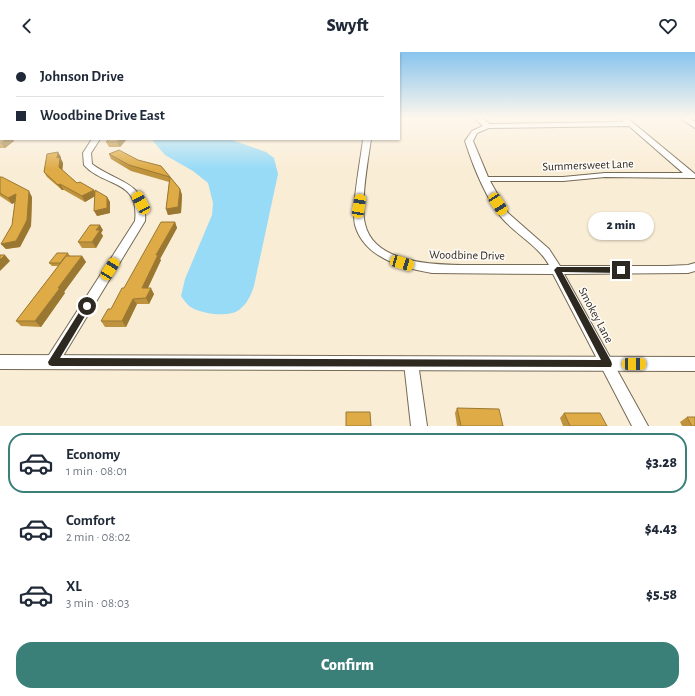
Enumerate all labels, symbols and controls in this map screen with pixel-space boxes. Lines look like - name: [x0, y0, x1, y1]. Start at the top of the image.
- icon: back: [16, 15, 38, 37]
- icon: heart: [657, 15, 679, 37]
- text: Swyft: [326, 17, 369, 35]
- text: Johnson Drive: [40, 69, 124, 84]
- text: Woodbine Drive East: [40, 108, 165, 123]
- street label: Summersweet Lane: [542, 157, 634, 173]
- car: [130, 190, 152, 216]
- car: [486, 191, 510, 217]
- car: [351, 193, 367, 219]
- callout: 2 min: [588, 212, 654, 240]
- text: 2 min: [606, 219, 636, 232]
- street label: Woodbine Drive: [429, 248, 505, 262]
- car: [389, 254, 415, 272]
- car: [99, 256, 121, 282]
- route end: [612, 261, 630, 279]
- street label: Smokey Lane: [575, 285, 616, 345]
- route start: [78, 297, 96, 315]
- car: [622, 358, 646, 370]
- icon: car: [18, 445, 54, 481]
- text: Economy: [66, 447, 120, 462]
- text: $3.28: [645, 455, 677, 470]
- text: 1 min · 08:01: [66, 465, 127, 478]
- icon: car: [18, 511, 54, 547]
- text: Comfort: [66, 513, 115, 528]
- text: $4.43: [645, 521, 677, 536]
- text: 2 min · 08:02: [66, 531, 130, 544]
- icon: car: [18, 577, 54, 613]
- text: XL: [66, 579, 82, 594]
- text: $5.58: [646, 587, 677, 602]
- text: 3 min · 08:03: [66, 597, 129, 610]
- button: Confirm: [16, 642, 679, 688]

